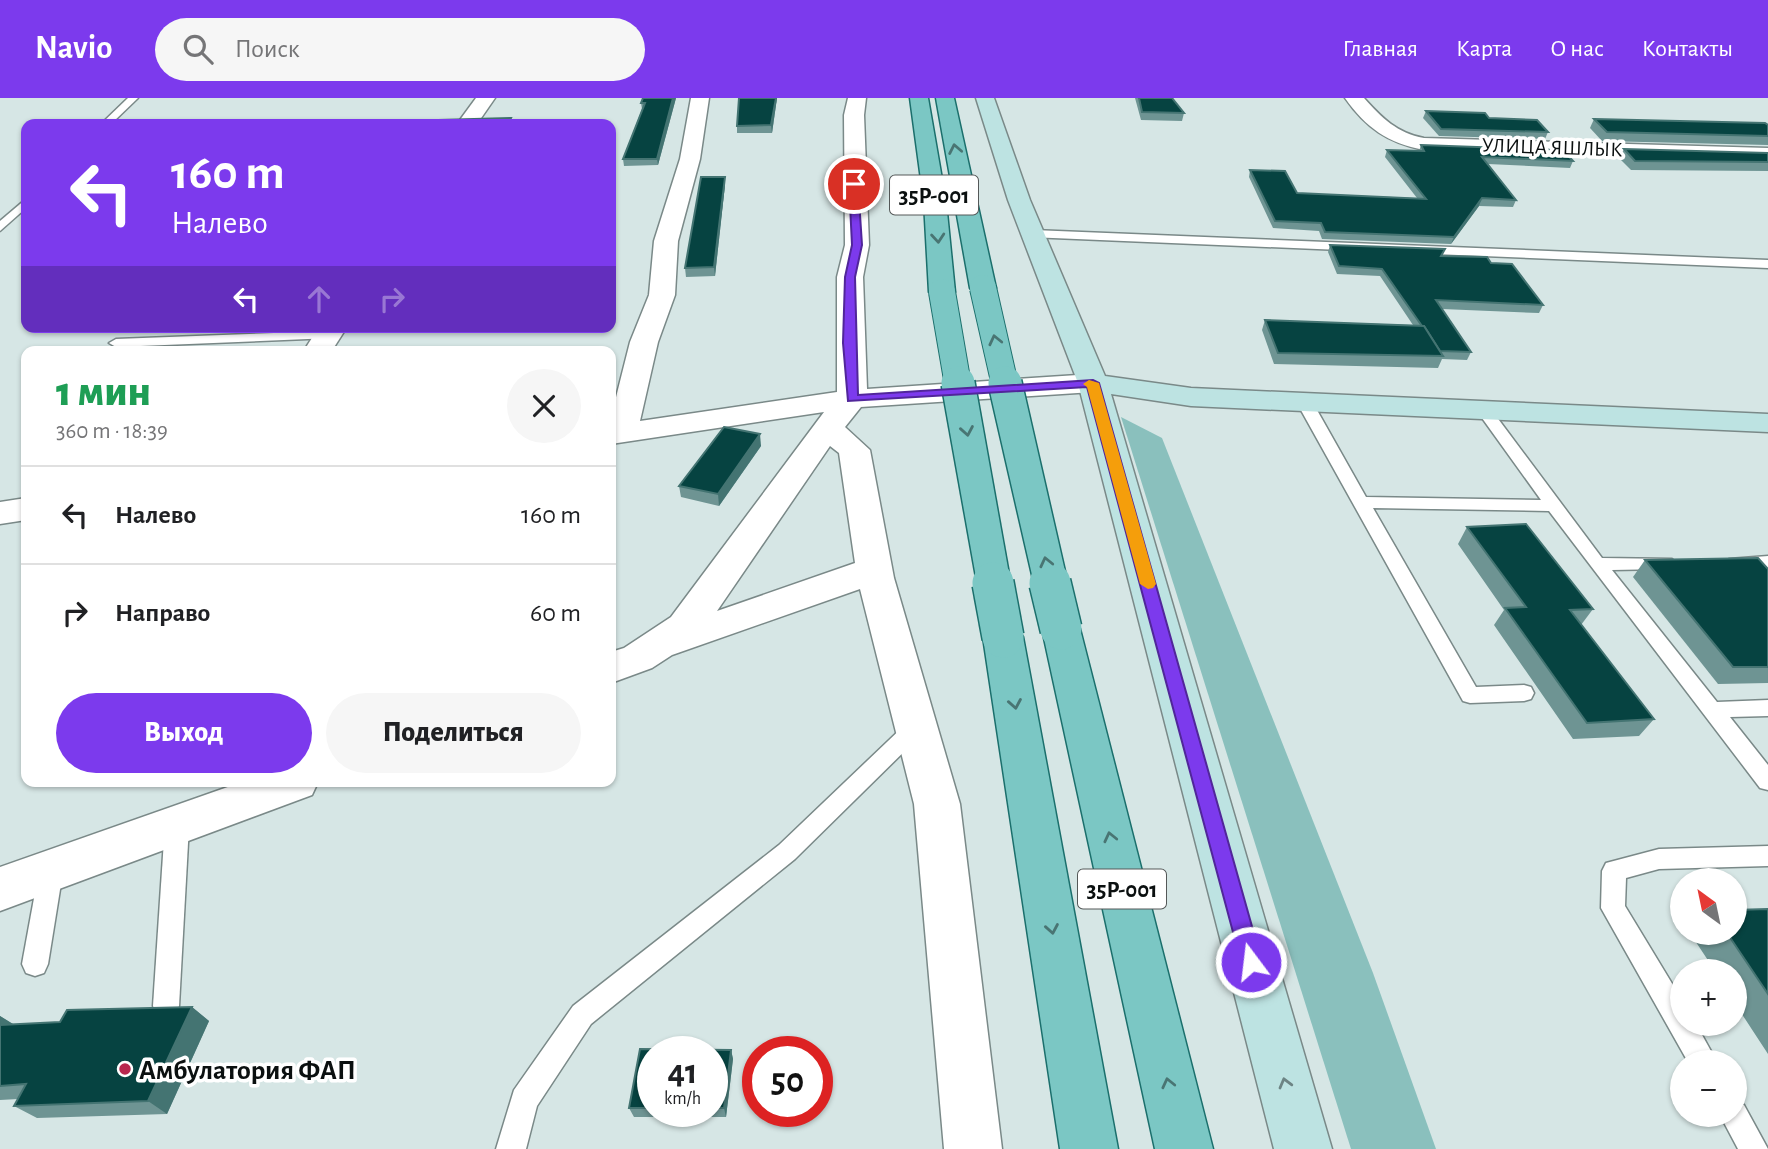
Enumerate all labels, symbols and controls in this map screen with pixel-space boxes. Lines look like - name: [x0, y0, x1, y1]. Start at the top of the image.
- search box: [155, 18, 645, 81]
- icon: search: [179, 30, 217, 68]
- text: Navio: [35, 32, 113, 65]
- text: Поиск: [235, 36, 300, 62]
- text: Главная: [1343, 37, 1418, 61]
- text: Карта: [1456, 37, 1512, 61]
- text: О нас: [1550, 37, 1604, 61]
- text: Контакты: [1642, 37, 1733, 61]
- street label: УЛИЦА ЯШЛЫК: [1481, 135, 1623, 160]
- one-way arrow: [949, 143, 964, 155]
- icon: left: [56, 147, 147, 238]
- text: 160 m: [171, 149, 285, 198]
- pin: [824, 154, 884, 214]
- icon: arrive: [835, 165, 873, 203]
- road number: 35Р-001: [890, 176, 978, 214]
- text: Налево: [171, 207, 268, 239]
- one-way arrow: [930, 233, 945, 244]
- icon: left: [227, 280, 265, 318]
- icon: ahead: [300, 280, 338, 318]
- icon: right: [373, 280, 411, 318]
- one-way arrow: [989, 334, 1003, 346]
- button: close: [507, 369, 581, 443]
- text: 1 мин: [56, 371, 151, 413]
- text: 360 m · 18:39: [56, 420, 168, 443]
- one-way arrow: [959, 425, 974, 437]
- icon: left: [56, 496, 94, 534]
- text: Налево: [115, 502, 196, 528]
- text: 160 m: [521, 502, 581, 528]
- one-way arrow: [1039, 556, 1054, 568]
- icon: right: [56, 594, 94, 632]
- text: Направо: [115, 600, 210, 626]
- text: 60 m: [530, 600, 581, 626]
- button: Выход: [56, 693, 312, 773]
- button: Поделиться: [326, 693, 581, 773]
- one-way arrow: [1007, 698, 1022, 710]
- one-way arrow: [1104, 831, 1118, 843]
- north arrow: [1670, 868, 1746, 945]
- map controls: [1670, 868, 1747, 1127]
- road number: 35Р-001: [1078, 870, 1166, 908]
- one-way arrow: [1044, 923, 1059, 934]
- position arrow: [1214, 925, 1288, 999]
- button: +: [1670, 959, 1747, 1036]
- speed limit sign: 50: [742, 1036, 833, 1127]
- button: −: [1670, 1050, 1747, 1127]
- text: 41: [667, 1055, 698, 1090]
- place label: Амбулатория ФАП: [139, 1057, 356, 1085]
- marker: Амбулатория ФАП: [117, 1061, 133, 1077]
- one-way arrow: [1162, 1077, 1176, 1089]
- one-way arrow: [1279, 1077, 1293, 1089]
- text: km/h: [664, 1090, 701, 1108]

